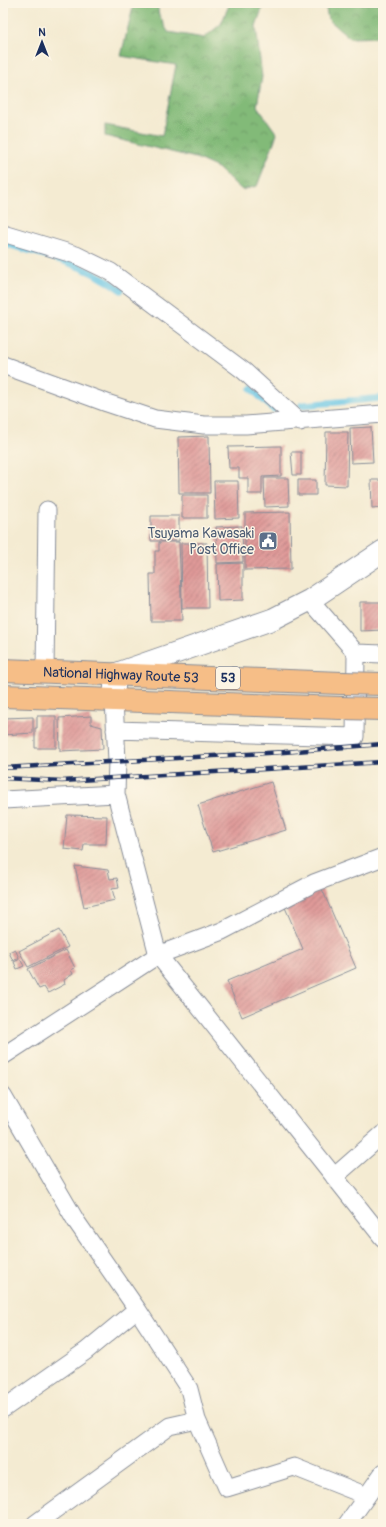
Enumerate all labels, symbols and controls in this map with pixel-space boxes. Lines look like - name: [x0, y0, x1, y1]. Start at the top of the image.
- north arrow: [22, 22, 62, 62]
- text: N: [38, 26, 46, 39]
- place label: Tsuyama Kawasaki Post Office: [147, 525, 254, 558]
- public building icon: Tsuyama Kawasaki Post Office: [257, 530, 279, 552]
- street label: National Highway Route 53: [43, 663, 199, 686]
- road number: 53: [216, 667, 240, 689]

